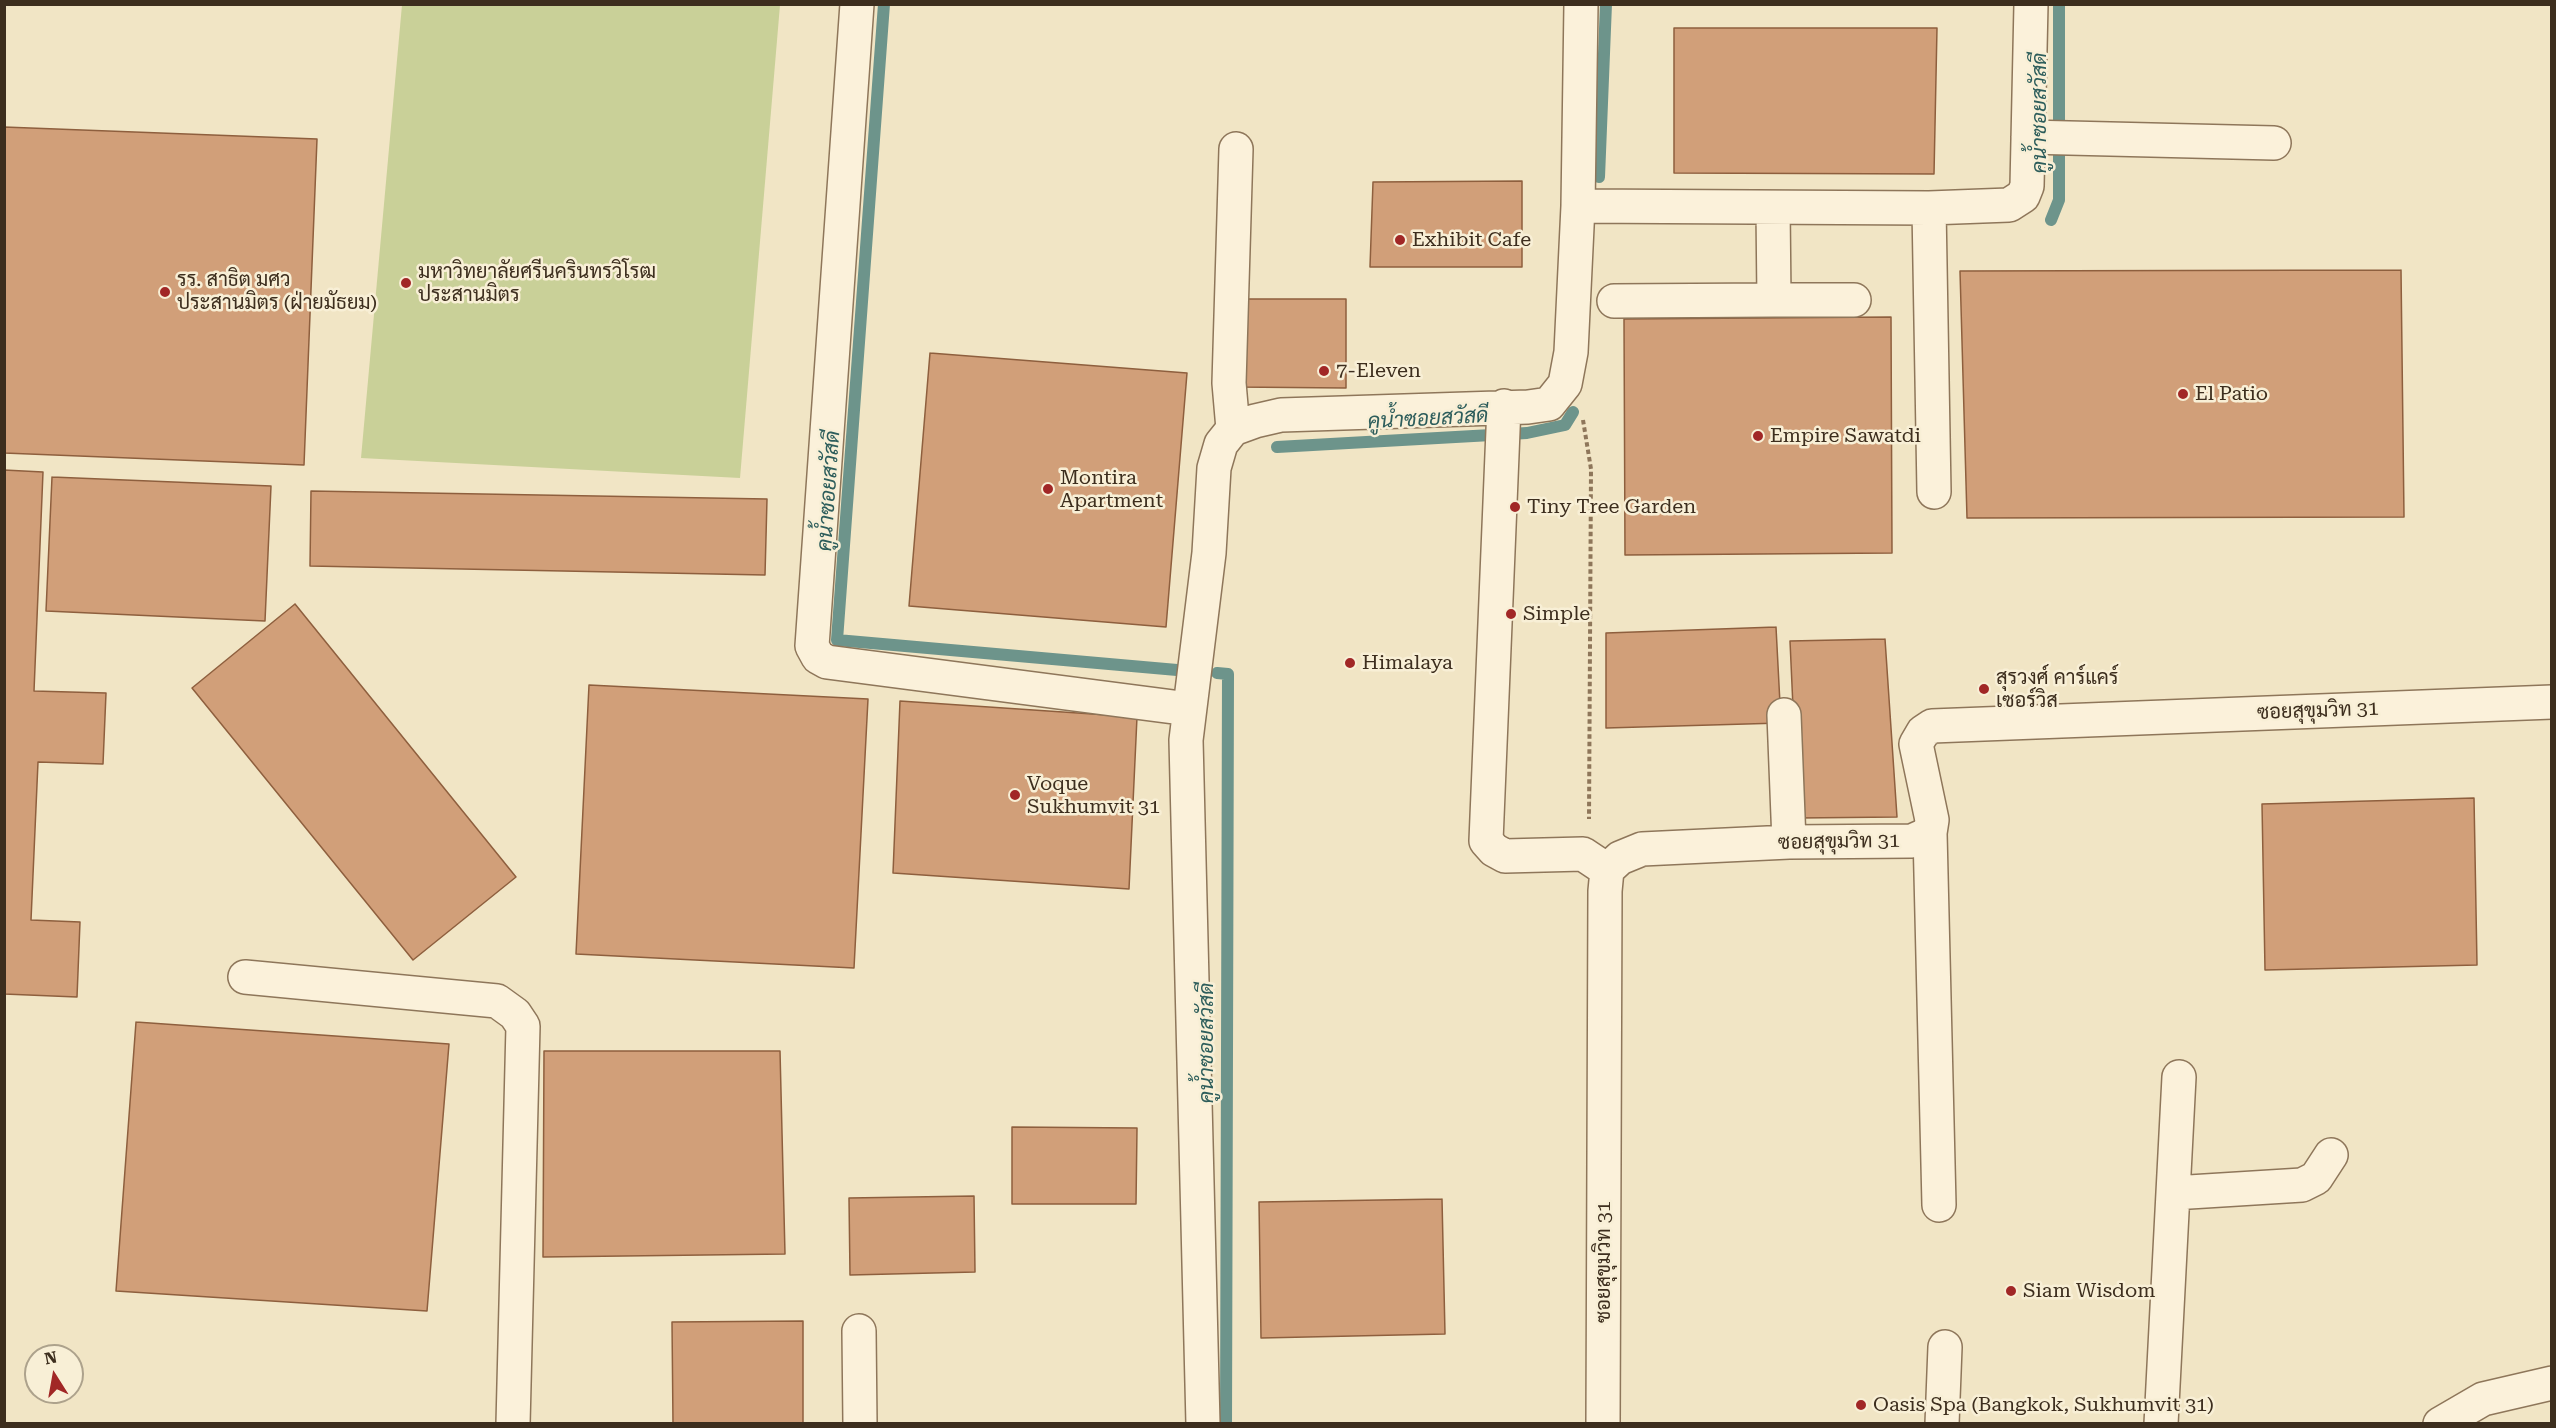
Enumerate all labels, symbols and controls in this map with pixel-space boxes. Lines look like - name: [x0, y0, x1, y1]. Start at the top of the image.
- water label: คูน้ำซอยสวัสดี: [2027, 52, 2053, 174]
- place label: Exhibit Cafe: [1412, 228, 1531, 252]
- marker: Exhibit Cafe: [1393, 233, 1407, 247]
- place label: มหาวิทยาลัยศรีนครินทรวิโรฒ ประสานมิตร: [418, 260, 656, 307]
- place label: รร. สาธิต มศว ประสานมิตร (ฝ่ายมัธยม): [177, 268, 377, 315]
- marker: มหาวิทยาลัยศรีนครินทรวิโรฒ ประสานมิตร: [399, 276, 413, 290]
- marker: รร. สาธิต มศว ประสานมิตร (ฝ่ายมัธยม): [158, 285, 172, 299]
- place label: 7-Eleven: [1336, 359, 1421, 383]
- marker: 7-Eleven: [1317, 364, 1331, 378]
- place label: El Patio: [2195, 382, 2268, 406]
- marker: El Patio: [2176, 387, 2190, 401]
- water label: คูน้ำซอยสวัสดี: [1367, 403, 1489, 435]
- place label: Empire Sawatdi: [1770, 424, 1921, 448]
- marker: Empire Sawatdi: [1751, 429, 1765, 443]
- water label: คูน้ำซอยสวัสดี: [812, 430, 846, 552]
- place label: Montira Apartment: [1060, 466, 1163, 513]
- marker: Montira Apartment: [1041, 482, 1055, 496]
- place label: Tiny Tree Garden: [1527, 495, 1696, 519]
- marker: Tiny Tree Garden: [1508, 500, 1522, 514]
- place label: Simple: [1523, 602, 1590, 626]
- marker: Simple: [1504, 607, 1518, 621]
- place label: Himalaya: [1362, 651, 1453, 675]
- marker: Himalaya: [1343, 656, 1357, 670]
- place label: สุรวงศ์ คาร์แคร์ เซอร์วิส: [1996, 666, 2118, 713]
- marker: สุรวงศ์ คาร์แคร์ เซอร์วิส: [1977, 682, 1991, 696]
- street label: ซอยสุขุมวิท 31: [2257, 697, 2379, 725]
- place label: Voque Sukhumvit 31: [1027, 772, 1160, 819]
- marker: Voque Sukhumvit 31: [1008, 788, 1022, 802]
- street label: ซอยสุขุมวิท 31: [1778, 829, 1900, 855]
- water label: คูน้ำซอยสวัสดี: [1194, 982, 1220, 1104]
- street label: ซอยสุขุมวิท 31: [1592, 1201, 1616, 1323]
- place label: Siam Wisdom: [2023, 1279, 2155, 1303]
- marker: Siam Wisdom: [2004, 1284, 2018, 1298]
- north arrow: [24, 1344, 84, 1404]
- text: N: [43, 1347, 59, 1368]
- place label: Oasis Spa (Bangkok, Sukhumvit 31): [1873, 1393, 2214, 1417]
- marker: Oasis Spa (Bangkok, Sukhumvit 31): [1854, 1398, 1868, 1412]

